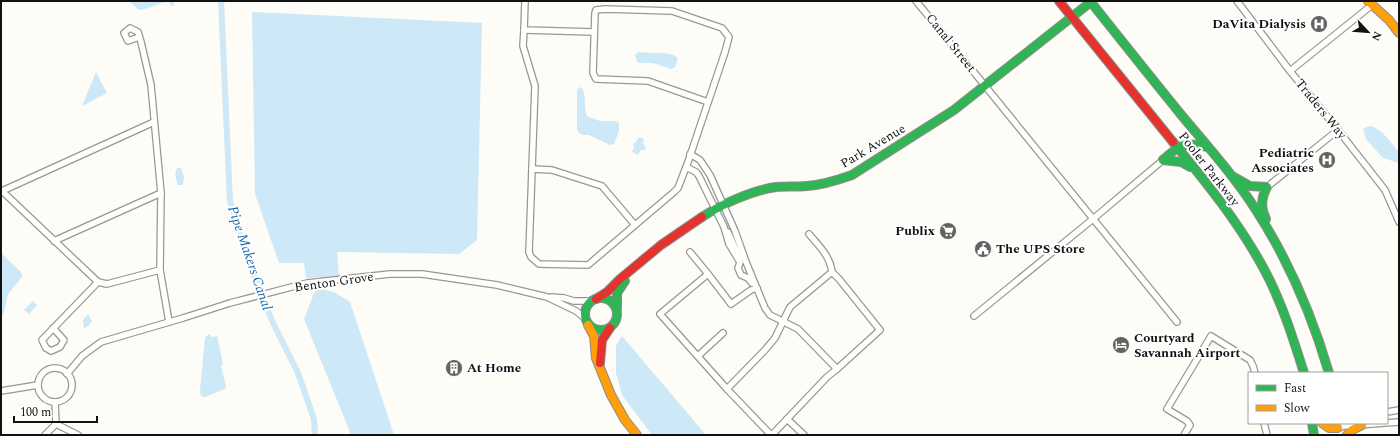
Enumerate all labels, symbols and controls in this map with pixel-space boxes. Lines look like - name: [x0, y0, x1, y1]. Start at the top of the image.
- street label: Canal Street: [921, 9, 981, 77]
- north arrow: [1348, 12, 1388, 52]
- place label: DaVita Dialysis: [1212, 14, 1306, 34]
- hospital icon: DaVita Dialysis: [1309, 14, 1329, 34]
- text: N: [1367, 28, 1386, 44]
- street label: Traders Way: [1290, 74, 1352, 144]
- street label: Park Avenue: [837, 119, 909, 173]
- street label: Pooler Parkway: [1173, 127, 1245, 211]
- place label: Pediatric Associates: [1251, 143, 1314, 178]
- hospital icon: Pediatric Associates: [1317, 150, 1337, 170]
- water label: Pipe Makers Canal: [222, 203, 278, 313]
- place label: Publix: [895, 221, 935, 241]
- supermarket icon: Publix: [938, 221, 958, 241]
- public building icon: The UPS Store: [973, 239, 993, 259]
- place label: The UPS Store: [996, 239, 1085, 259]
- street label: Benton Grove: [293, 267, 375, 297]
- place label: Courtyard Savannah Airport: [1134, 328, 1241, 363]
- hotel icon: Courtyard Savannah Airport: [1111, 335, 1131, 355]
- building icon: At Home: [444, 358, 464, 378]
- place label: At Home: [467, 358, 521, 378]
- legend: [1248, 372, 1388, 424]
- text: Fast: [1284, 379, 1306, 398]
- scale bar: [14, 398, 97, 424]
- text: Slow: [1284, 399, 1310, 418]
- text: 100 m: [20, 403, 51, 422]

